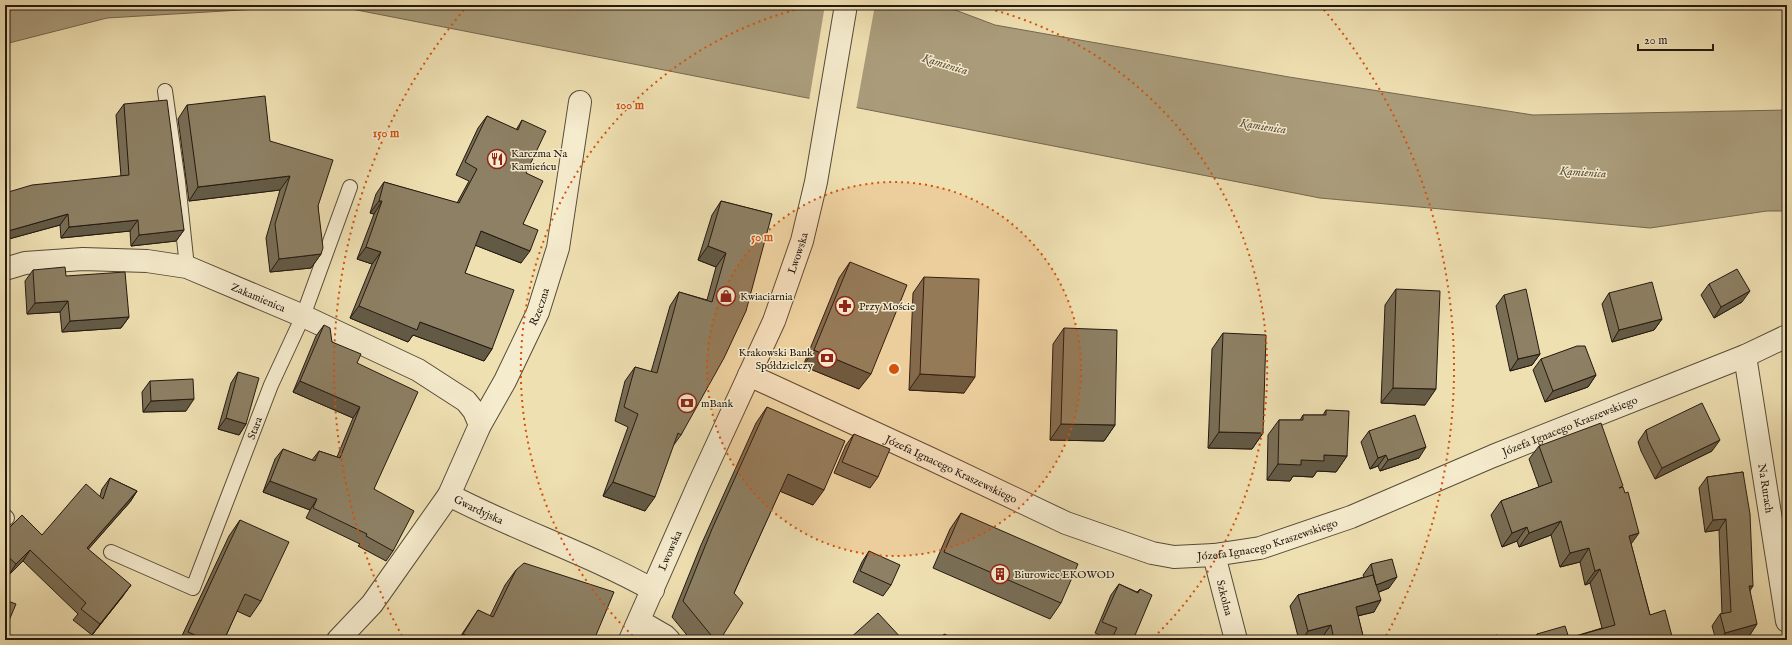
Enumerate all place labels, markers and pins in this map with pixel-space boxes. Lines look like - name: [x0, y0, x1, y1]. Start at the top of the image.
- place label: Karczma Na Kamieńcu: [511, 147, 567, 174]
- restaurant icon: Karczma Na Kamieńcu: [486, 148, 508, 170]
- shop icon: Kwiaciarnia: [715, 285, 737, 307]
- place label: Kwiaciarnia: [740, 290, 793, 304]
- pharmacy icon: Przy Moście: [834, 295, 856, 317]
- place label: Przy Moście: [859, 300, 915, 314]
- place label: Krakowski Bank Spółdzielczy: [739, 346, 814, 373]
- bank icon: Krakowski Bank Spółdzielczy: [816, 347, 838, 369]
- centre of rings: [887, 362, 901, 376]
- bank icon: mBank: [676, 392, 698, 414]
- place label: mBank: [701, 397, 733, 411]
- building icon: Biurowiec EKOWOD: [989, 563, 1011, 585]
- place label: Biurowiec EKOWOD: [1014, 568, 1115, 582]

